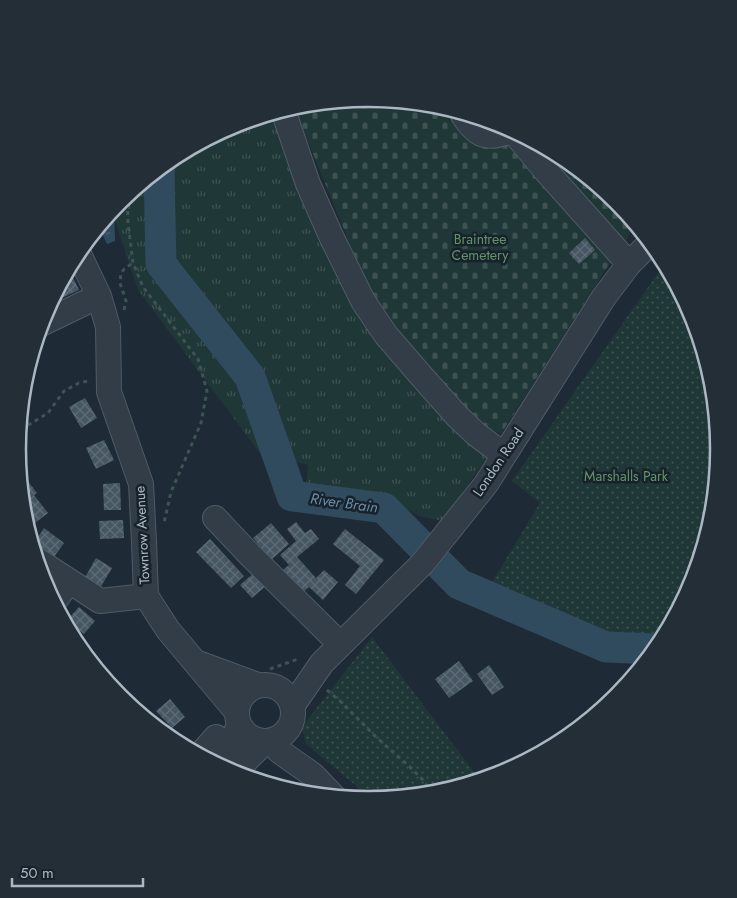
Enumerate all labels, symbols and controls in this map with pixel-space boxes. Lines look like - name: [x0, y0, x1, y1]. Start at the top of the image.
- park label: Braintree Cemetery: [452, 229, 509, 265]
- street label: London Road: [468, 424, 528, 500]
- park label: Marshalls Park: [584, 466, 669, 486]
- street label: Townrow Avenue: [129, 485, 155, 585]
- water label: River Brain: [309, 487, 379, 519]
- scale bar: [12, 856, 144, 888]
- text: 50 m: [20, 862, 54, 884]

